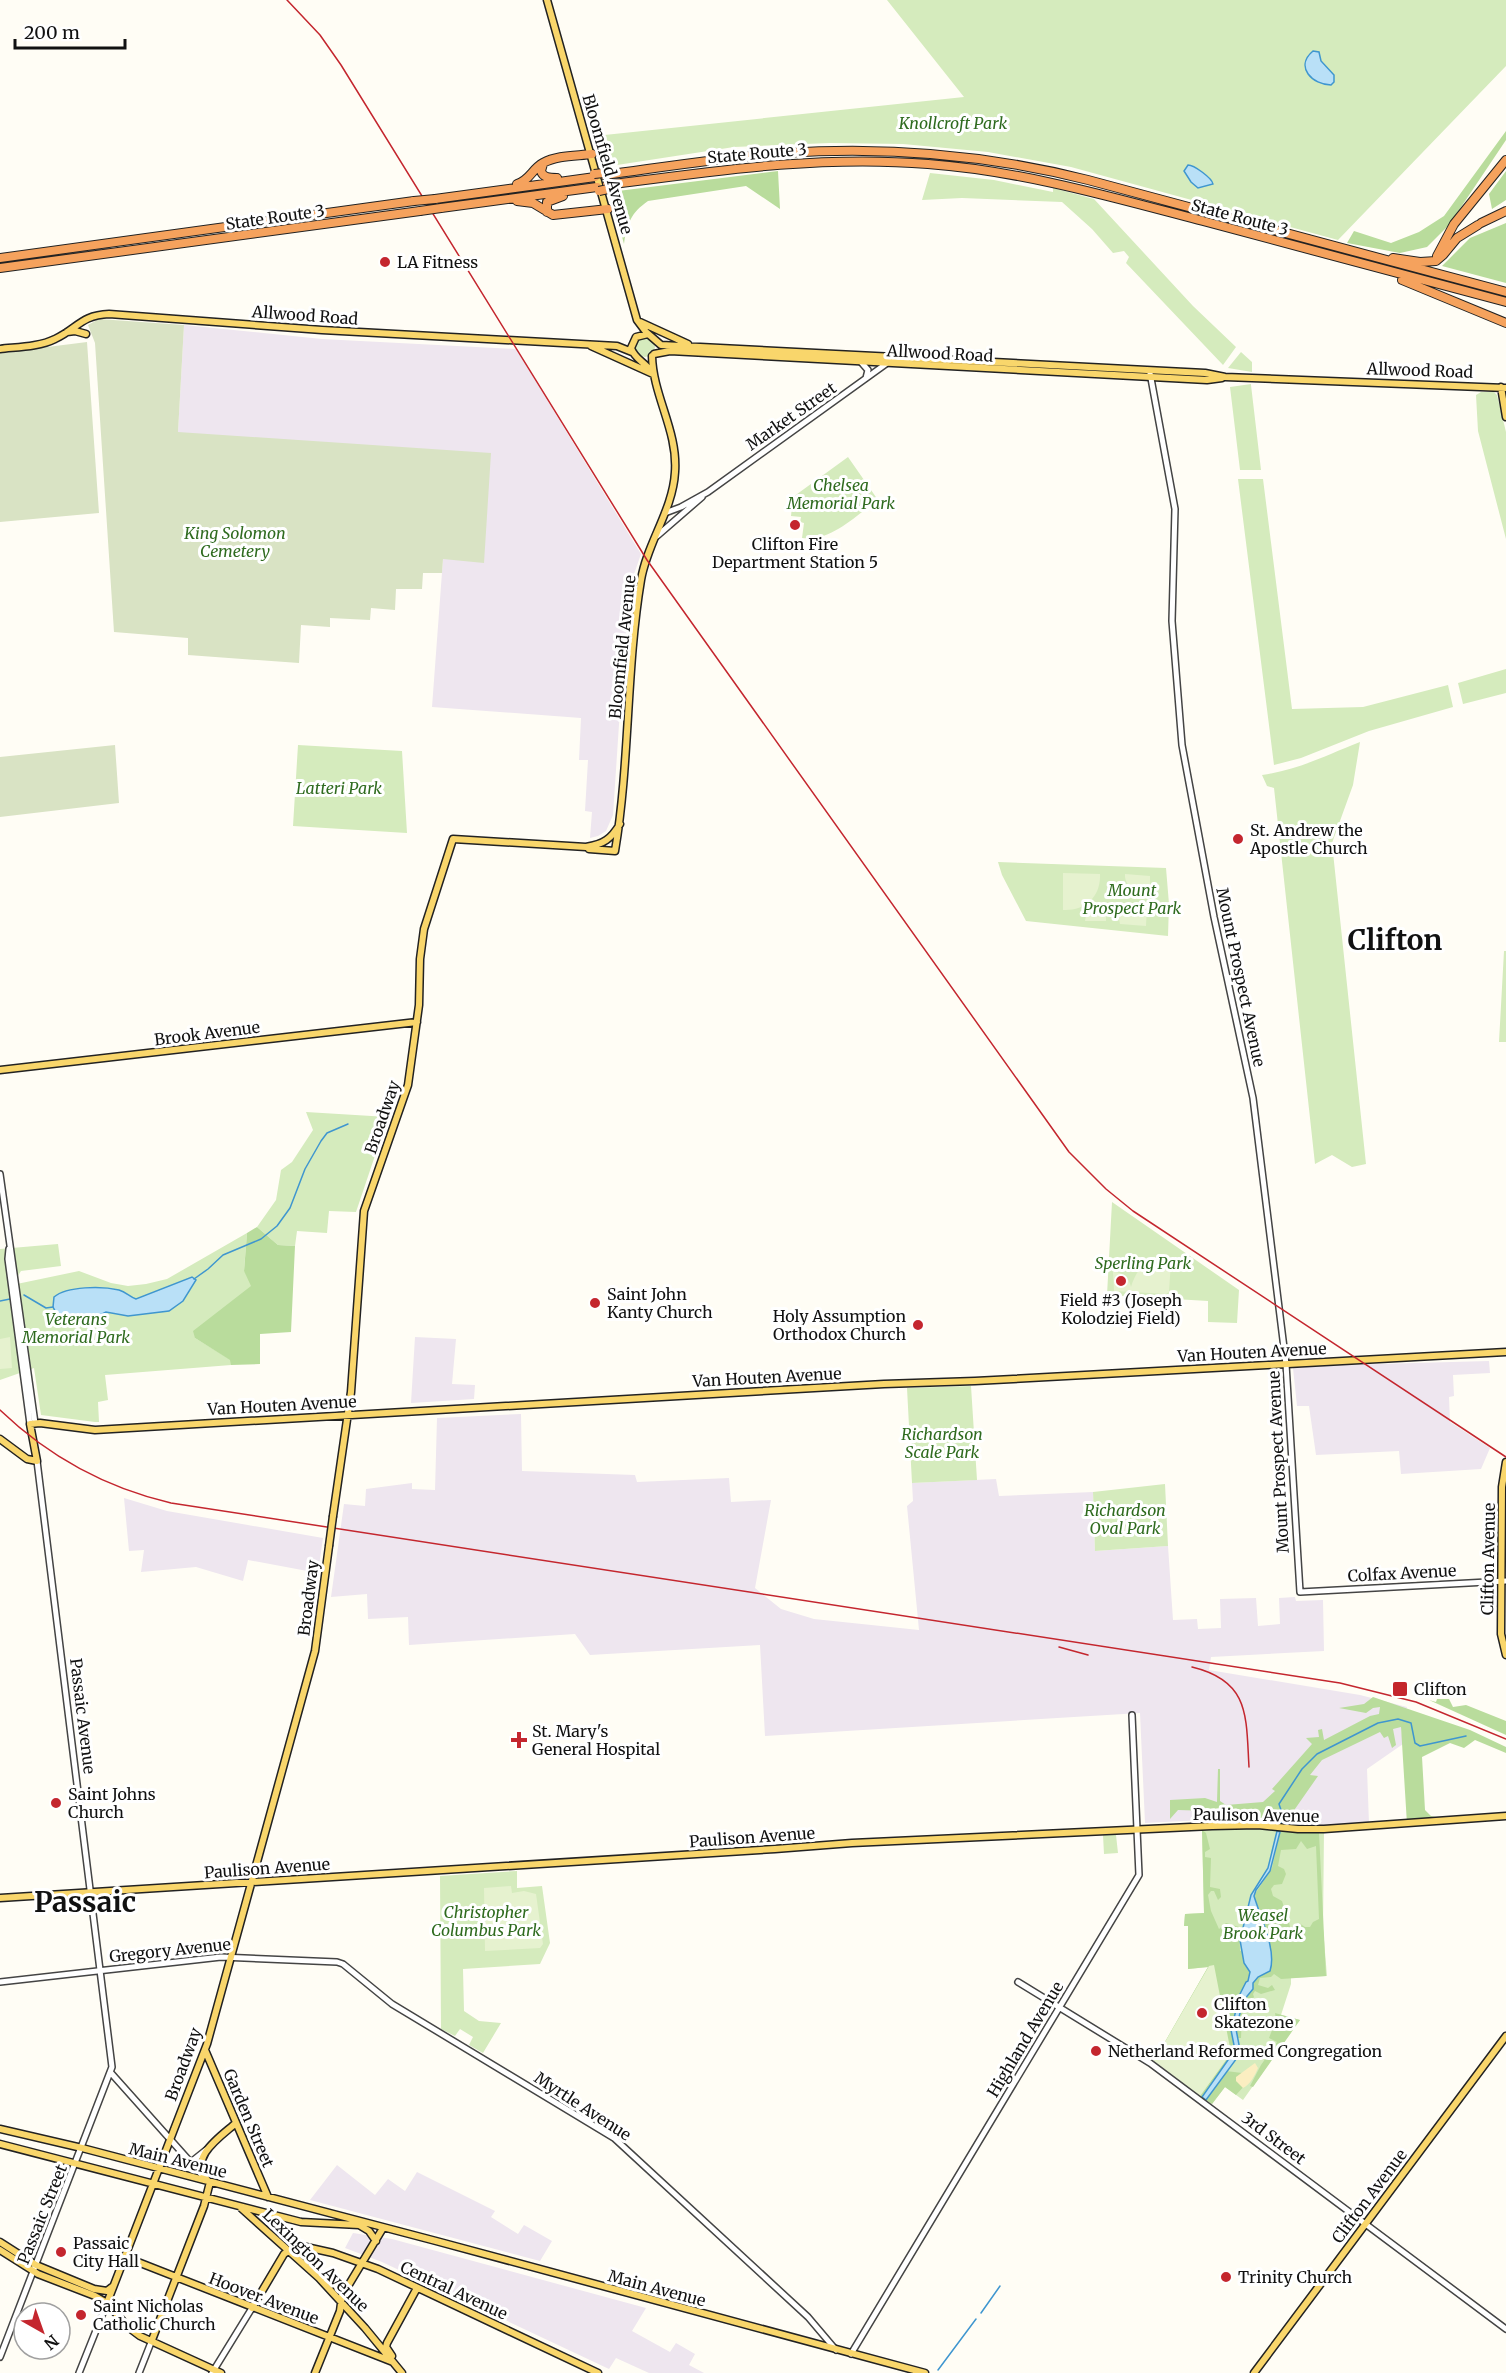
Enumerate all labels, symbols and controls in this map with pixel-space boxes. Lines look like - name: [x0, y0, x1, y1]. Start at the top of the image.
- scale bar: [15, 12, 124, 50]
- text: 200 m: [24, 21, 80, 44]
- street label: Bloomfield Avenue: [578, 92, 638, 236]
- park label: Knollcroft Park: [898, 113, 1007, 133]
- street label: State Route 3: [706, 139, 808, 167]
- street label: State Route 3: [1189, 194, 1291, 240]
- street label: State Route 3: [224, 200, 326, 234]
- place label: LA Fitness: [397, 252, 478, 272]
- marker: LA Fitness: [378, 255, 392, 269]
- street label: Allwood Road: [250, 301, 359, 329]
- street label: Allwood Road: [885, 340, 994, 366]
- street label: Allwood Road: [1365, 358, 1474, 382]
- street label: Market Street: [742, 377, 840, 454]
- park label: Chelsea Memorial Park: [786, 475, 895, 513]
- marker: Clifton Fire Department Station 5: [788, 518, 802, 532]
- park label: King Solomon Cemetery: [183, 523, 286, 561]
- place label: Clifton Fire Department Station 5: [712, 534, 878, 572]
- street label: Bloomfield Avenue: [604, 574, 640, 720]
- park label: Latteri Park: [296, 778, 382, 798]
- place label: St. Andrew the Apostle Church: [1249, 820, 1368, 858]
- marker: St. Andrew the Apostle Church: [1231, 832, 1245, 846]
- park label: Mount Prospect Park: [1083, 880, 1182, 918]
- street label: Mount Prospect Avenue: [1212, 886, 1270, 1068]
- district label: Clifton: [1348, 922, 1442, 958]
- street label: Brook Avenue: [153, 1017, 261, 1049]
- street label: Broadway: [360, 1077, 404, 1156]
- park label: Sperling Park: [1095, 1253, 1191, 1273]
- marker: Field #3 (Joseph Kolodziej Field): [1114, 1274, 1128, 1288]
- place label: Saint John Kanty Church: [607, 1284, 713, 1322]
- place label: Field #3 (Joseph Kolodziej Field): [1060, 1290, 1183, 1328]
- marker: Saint John Kanty Church: [588, 1296, 602, 1310]
- place label: Holy Assumption Orthodox Church: [773, 1306, 906, 1344]
- park label: Veterans Memorial Park: [21, 1309, 130, 1347]
- marker: Holy Assumption Orthodox Church: [911, 1318, 925, 1332]
- street label: Van Houten Avenue: [1176, 1338, 1327, 1366]
- street label: Van Houten Avenue: [691, 1363, 842, 1391]
- street label: Mount Prospect Avenue: [1263, 1370, 1293, 1554]
- street label: Van Houten Avenue: [206, 1391, 357, 1419]
- park label: Richardson Scale Park: [901, 1424, 983, 1462]
- park label: Richardson Oval Park: [1084, 1500, 1166, 1538]
- street label: Clifton Avenue: [1477, 1503, 1499, 1615]
- street label: Broadway: [293, 1558, 323, 1637]
- street label: Colfax Avenue: [1347, 1560, 1457, 1586]
- street label: Passaic Avenue: [66, 1657, 100, 1775]
- place label: Clifton: [1414, 1679, 1467, 1699]
- marker: Clifton: [1391, 1680, 1409, 1698]
- place label: St. Mary's General Hospital: [532, 1721, 660, 1759]
- marker: St. Mary's General Hospital: [510, 1731, 528, 1749]
- place label: Saint Johns Church: [68, 1784, 156, 1822]
- marker: Saint Johns Church: [49, 1796, 63, 1810]
- street label: Paulison Avenue: [1193, 1804, 1319, 1826]
- street label: Paulison Avenue: [688, 1823, 816, 1851]
- street label: Paulison Avenue: [203, 1854, 331, 1882]
- district label: Passaic: [34, 1884, 136, 1920]
- park label: Christopher Columbus Park: [431, 1902, 541, 1940]
- park label: Weasel Brook Park: [1223, 1905, 1303, 1943]
- street label: Gregory Avenue: [108, 1934, 232, 1966]
- street label: Highland Avenue: [983, 1977, 1067, 2101]
- place label: Clifton Skatezone: [1214, 1994, 1293, 2032]
- marker: Clifton Skatezone: [1195, 2006, 1209, 2020]
- street label: Broadway: [161, 2024, 206, 2103]
- place label: Netherland Reformed Congregation: [1108, 2041, 1383, 2061]
- marker: Netherland Reformed Congregation: [1089, 2044, 1103, 2058]
- street label: Garden Street: [219, 2066, 279, 2171]
- street label: Myrtle Avenue: [531, 2067, 635, 2145]
- street label: 3rd Street: [1238, 2108, 1310, 2169]
- street label: Main Avenue: [127, 2138, 229, 2182]
- street label: Clifton Avenue: [1327, 2145, 1411, 2247]
- street label: Passaic Street: [13, 2160, 71, 2267]
- street label: Lexington Avenue: [259, 2204, 373, 2316]
- place label: Passaic City Hall: [73, 2233, 139, 2271]
- marker: Passaic City Hall: [54, 2245, 68, 2259]
- street label: Central Avenue: [397, 2256, 511, 2324]
- street label: Main Avenue: [606, 2265, 708, 2311]
- place label: Trinity Church: [1238, 2267, 1353, 2287]
- street label: Hoover Avenue: [206, 2268, 322, 2328]
- marker: Trinity Church: [1219, 2270, 1233, 2284]
- place label: Saint Nicholas Catholic Church: [93, 2296, 216, 2334]
- north arrow: [12, 2301, 72, 2361]
- marker: Saint Nicholas Catholic Church: [74, 2308, 88, 2322]
- text: N: [40, 2331, 63, 2354]

